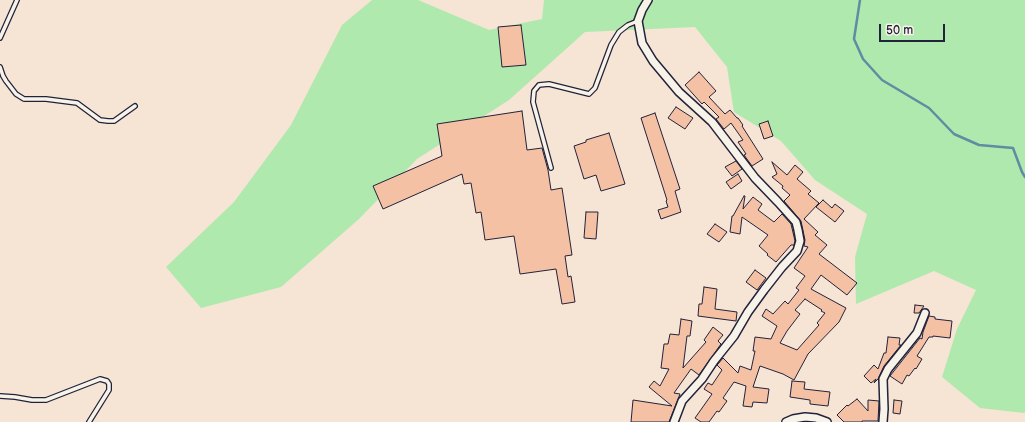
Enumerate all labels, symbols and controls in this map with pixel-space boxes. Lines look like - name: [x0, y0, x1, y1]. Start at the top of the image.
- scale bar: [881, 16, 947, 42]
- text: 50 m: [886, 23, 913, 38]

